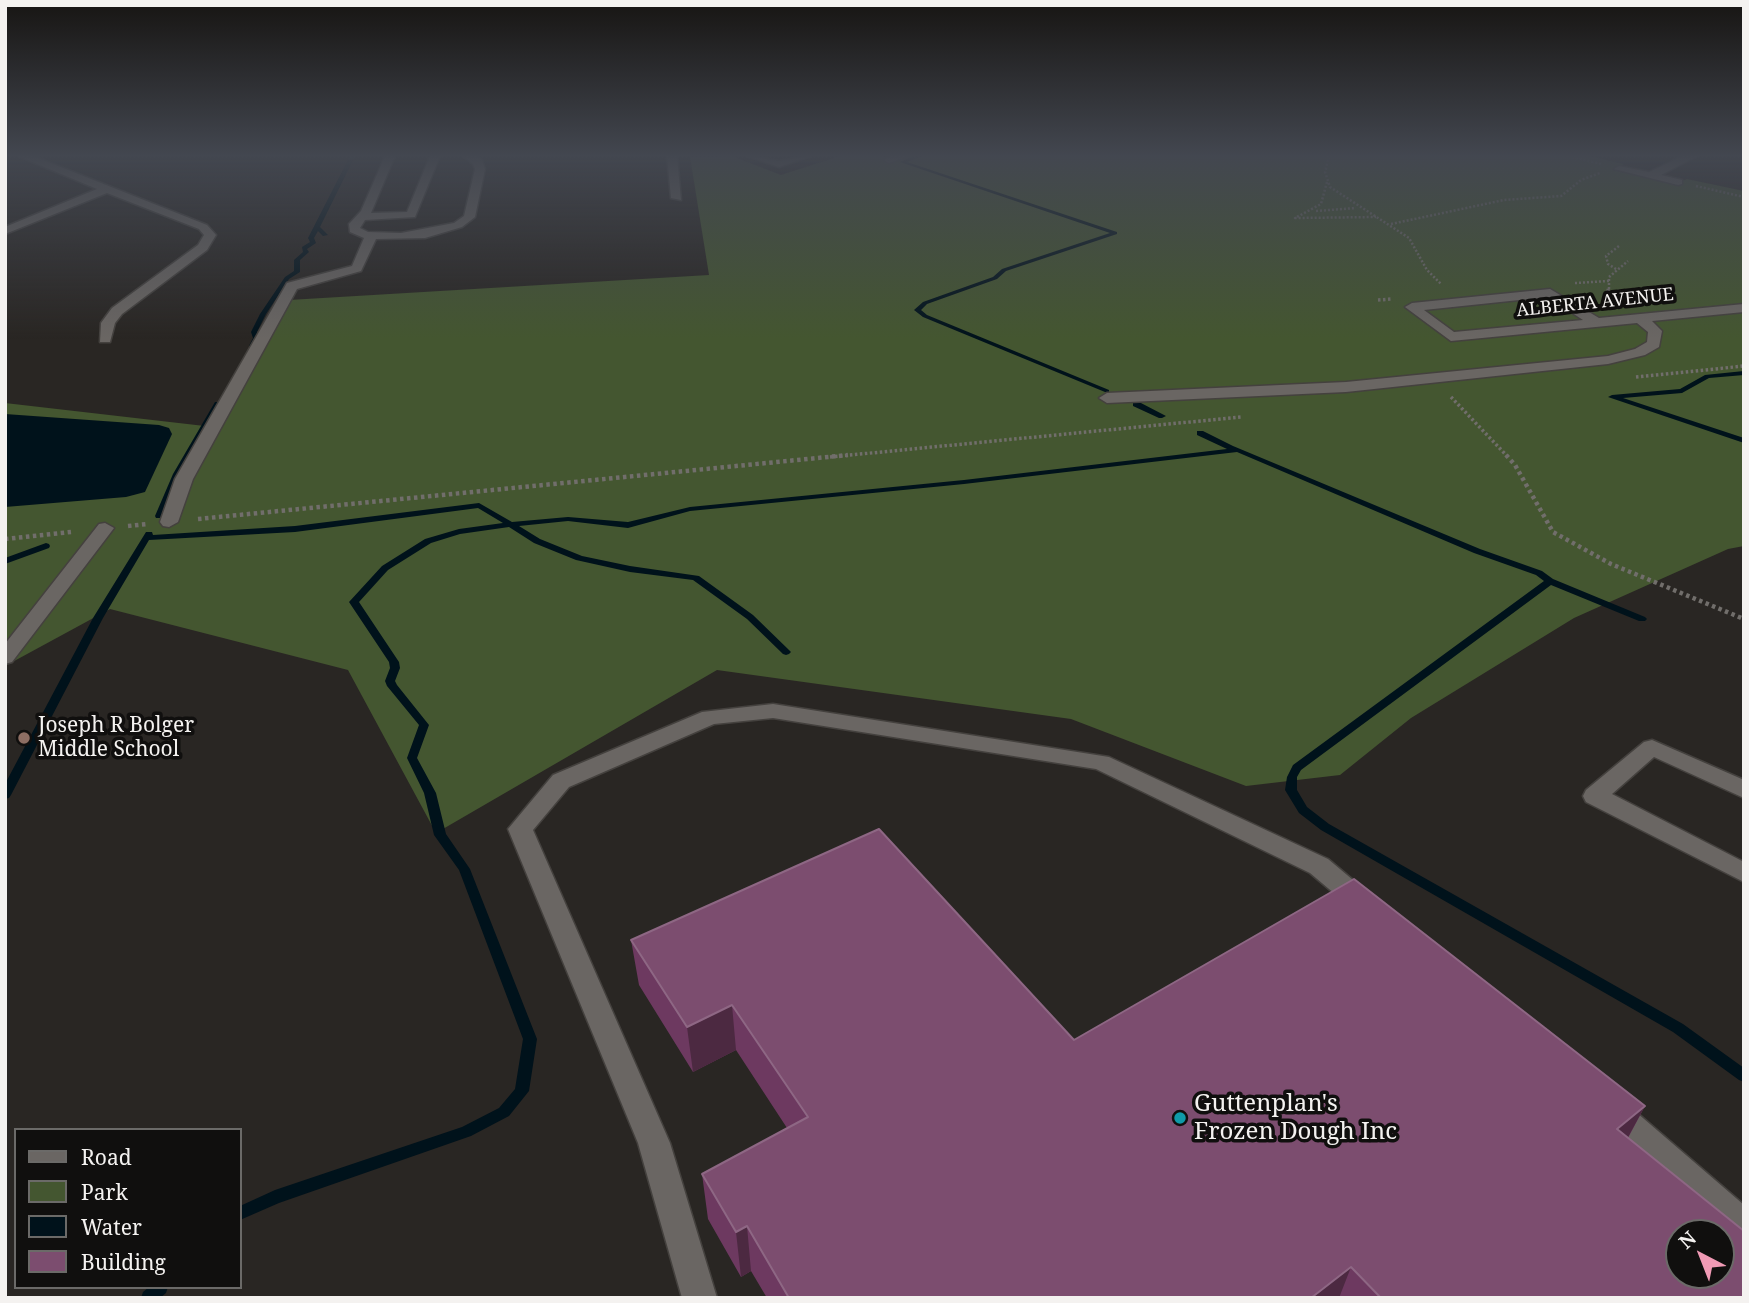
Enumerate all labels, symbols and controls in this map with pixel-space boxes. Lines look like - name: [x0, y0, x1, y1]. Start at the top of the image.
- street label: ALBERTA AVENUE: [1515, 284, 1675, 322]
- place label: Joseph R Bolger Middle School: [38, 713, 194, 763]
- marker: Joseph R Bolger Middle School: [16, 730, 32, 746]
- place label: Guttenplan's Frozen Dough Inc: [1194, 1090, 1397, 1146]
- marker: Guttenplan's Frozen Dough Inc: [1172, 1110, 1188, 1126]
- legend: [14, 1128, 242, 1289]
- text: Road: [81, 1143, 132, 1171]
- text: Park: [81, 1178, 128, 1206]
- text: Water: [81, 1213, 142, 1241]
- north arrow: [1665, 1219, 1735, 1289]
- text: N: [1673, 1225, 1702, 1255]
- text: Building: [81, 1248, 166, 1276]

